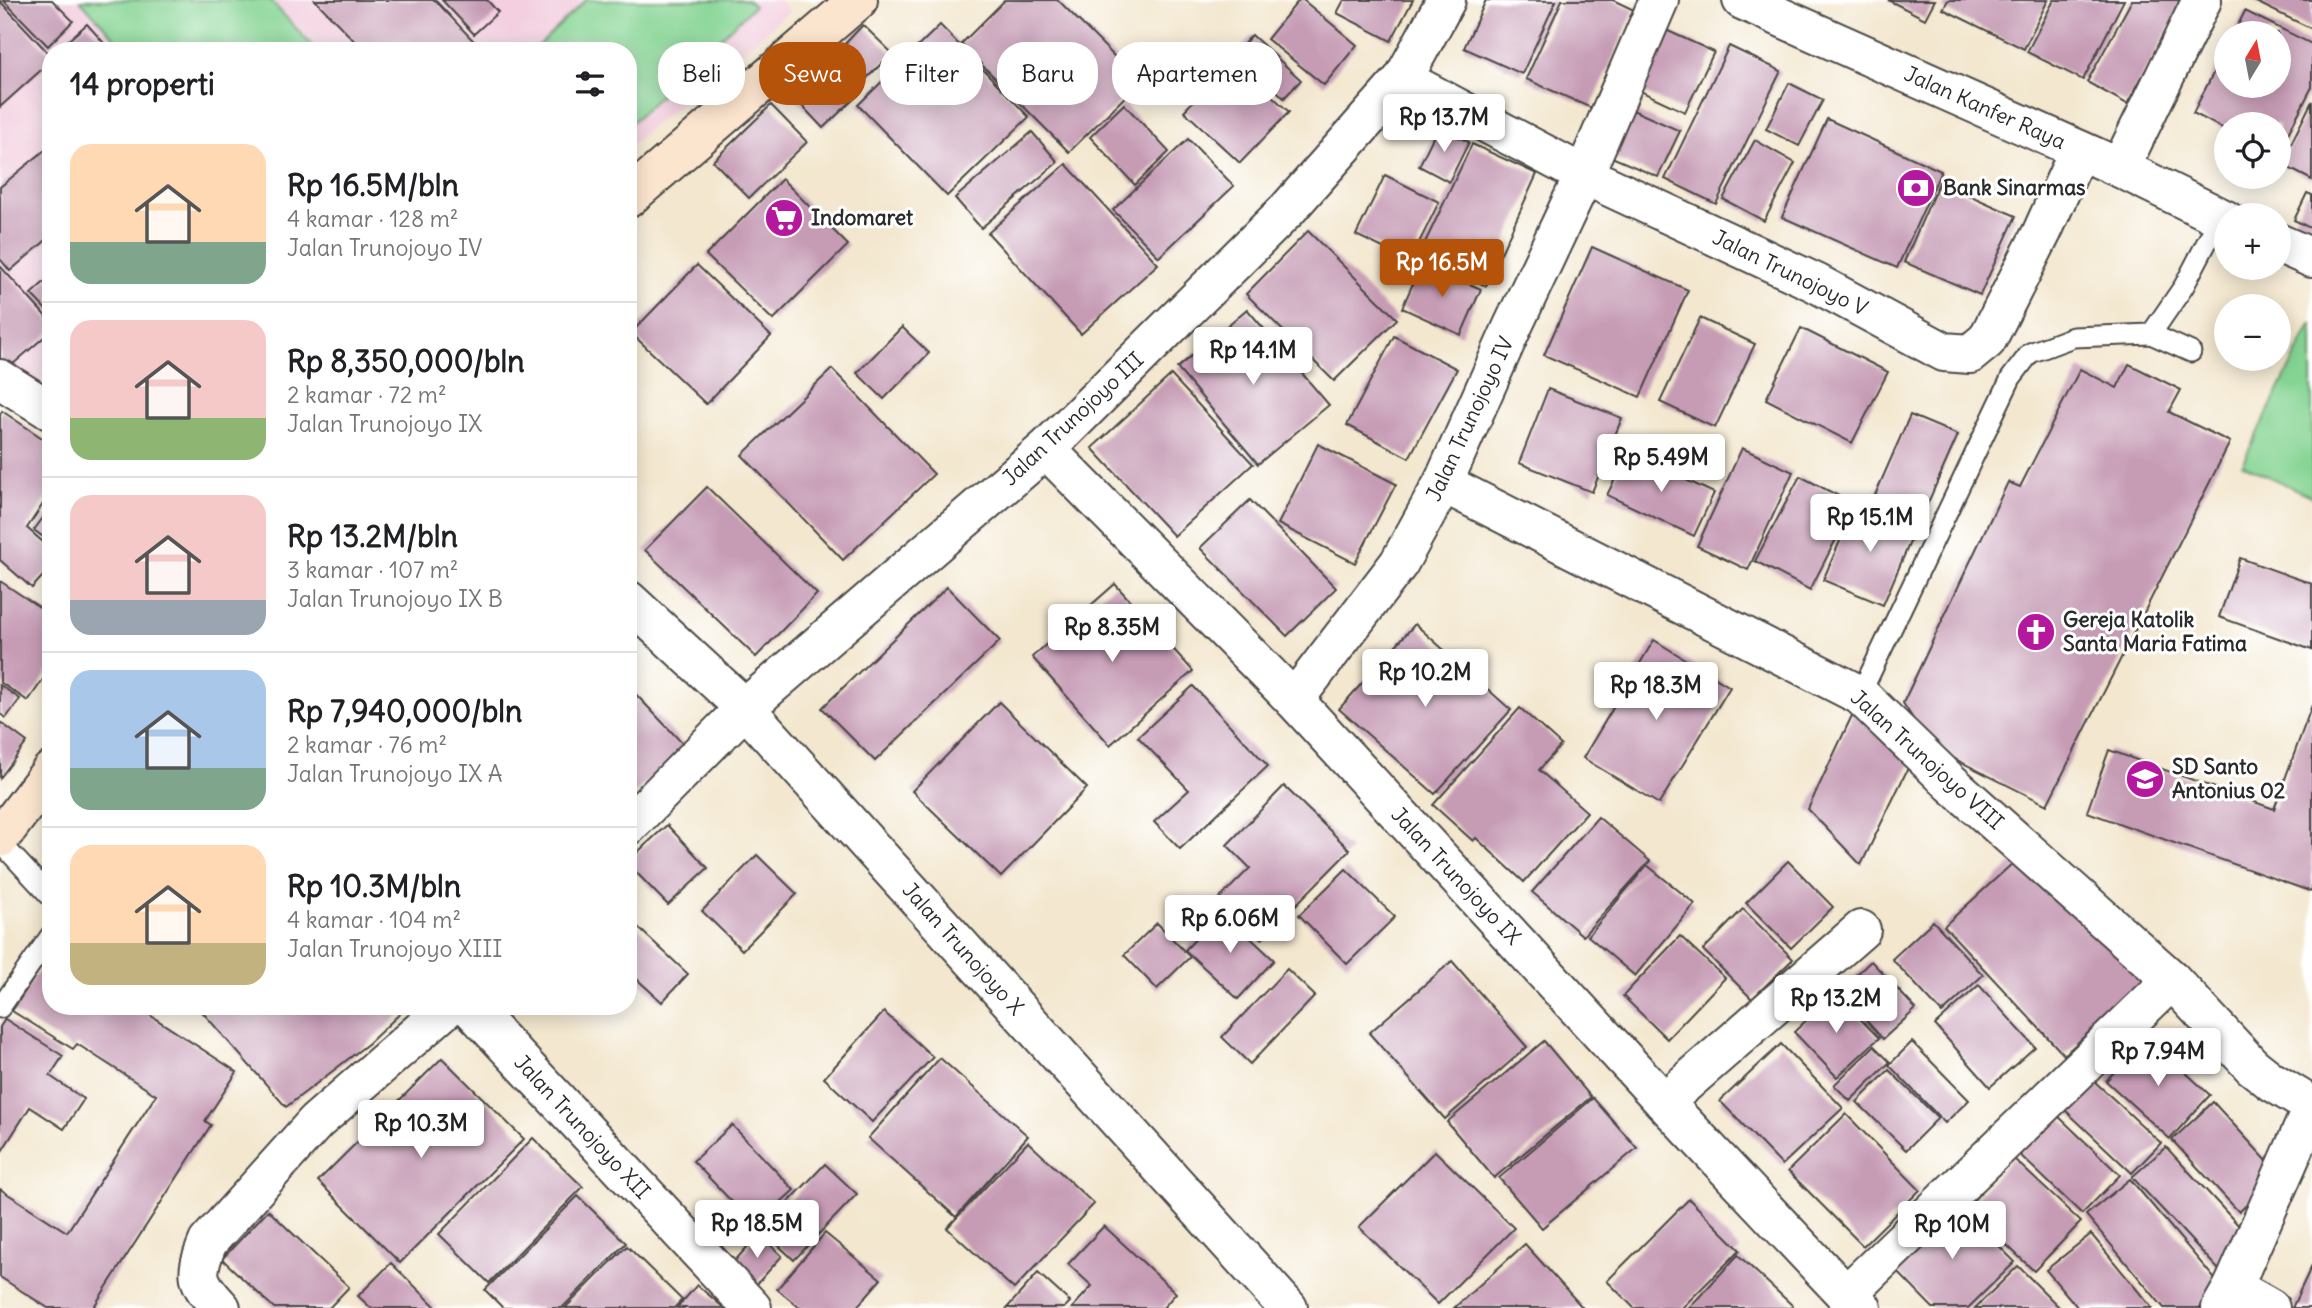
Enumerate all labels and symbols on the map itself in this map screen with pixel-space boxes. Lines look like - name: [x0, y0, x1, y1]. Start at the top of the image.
- north arrow: [2214, 21, 2291, 98]
- street label: Jalan Kanfer Raya: [1900, 60, 2070, 155]
- pin: Rp 13.7M: [1372, 94, 1516, 154]
- bank icon: Bank Sinarmas: [1895, 167, 1937, 209]
- place label: Bank Sinarmas: [1943, 174, 2086, 201]
- supermarket icon: Indomaret: [763, 197, 805, 239]
- place label: Indomaret: [811, 204, 914, 231]
- street label: Jalan Trunojoyo V: [1708, 223, 1872, 322]
- pin: Rp 16.5M: [1370, 240, 1514, 299]
- pin: Rp 14.1M: [1181, 328, 1325, 387]
- street label: Jalan Trunojoyo IV: [1420, 332, 1519, 505]
- street label: Jalan Trunojoyo III: [996, 346, 1149, 491]
- pin: Rp 5.49M: [1589, 434, 1733, 494]
- pin: Rp 15.1M: [1798, 494, 1942, 554]
- pin: Rp 8.35M: [1040, 604, 1184, 664]
- place label: Gereja Katolik Santa Maria Fatima: [2063, 606, 2247, 657]
- church icon: Gereja Katolik Santa Maria Fatima: [2015, 611, 2057, 653]
- pin: Rp 10.2M: [1353, 650, 1497, 709]
- pin: Rp 18.3M: [1584, 662, 1728, 722]
- street label: Jalan Trunojoyo VIII: [1845, 684, 2009, 835]
- place label: SD Santo Antonius 02: [2172, 753, 2286, 804]
- school or university icon: SD Santo Antonius 02: [2124, 758, 2166, 800]
- street label: Jalan Trunojoyo IX: [1386, 801, 1527, 950]
- street label: Jalan Trunojoyo X: [897, 877, 1030, 1021]
- pin: Rp 6.06M: [1158, 895, 1302, 955]
- pin: Rp 13.2M: [1764, 976, 1908, 1035]
- pin: Rp 7.94M: [2086, 1028, 2230, 1088]
- street label: Jalan Trunojoyo XII: [509, 1049, 656, 1204]
- pin: Rp 10.3M: [349, 1100, 493, 1160]
- pin: Rp 18.5M: [685, 1200, 829, 1260]
- pin: Rp 10M: [1895, 1202, 2009, 1261]

